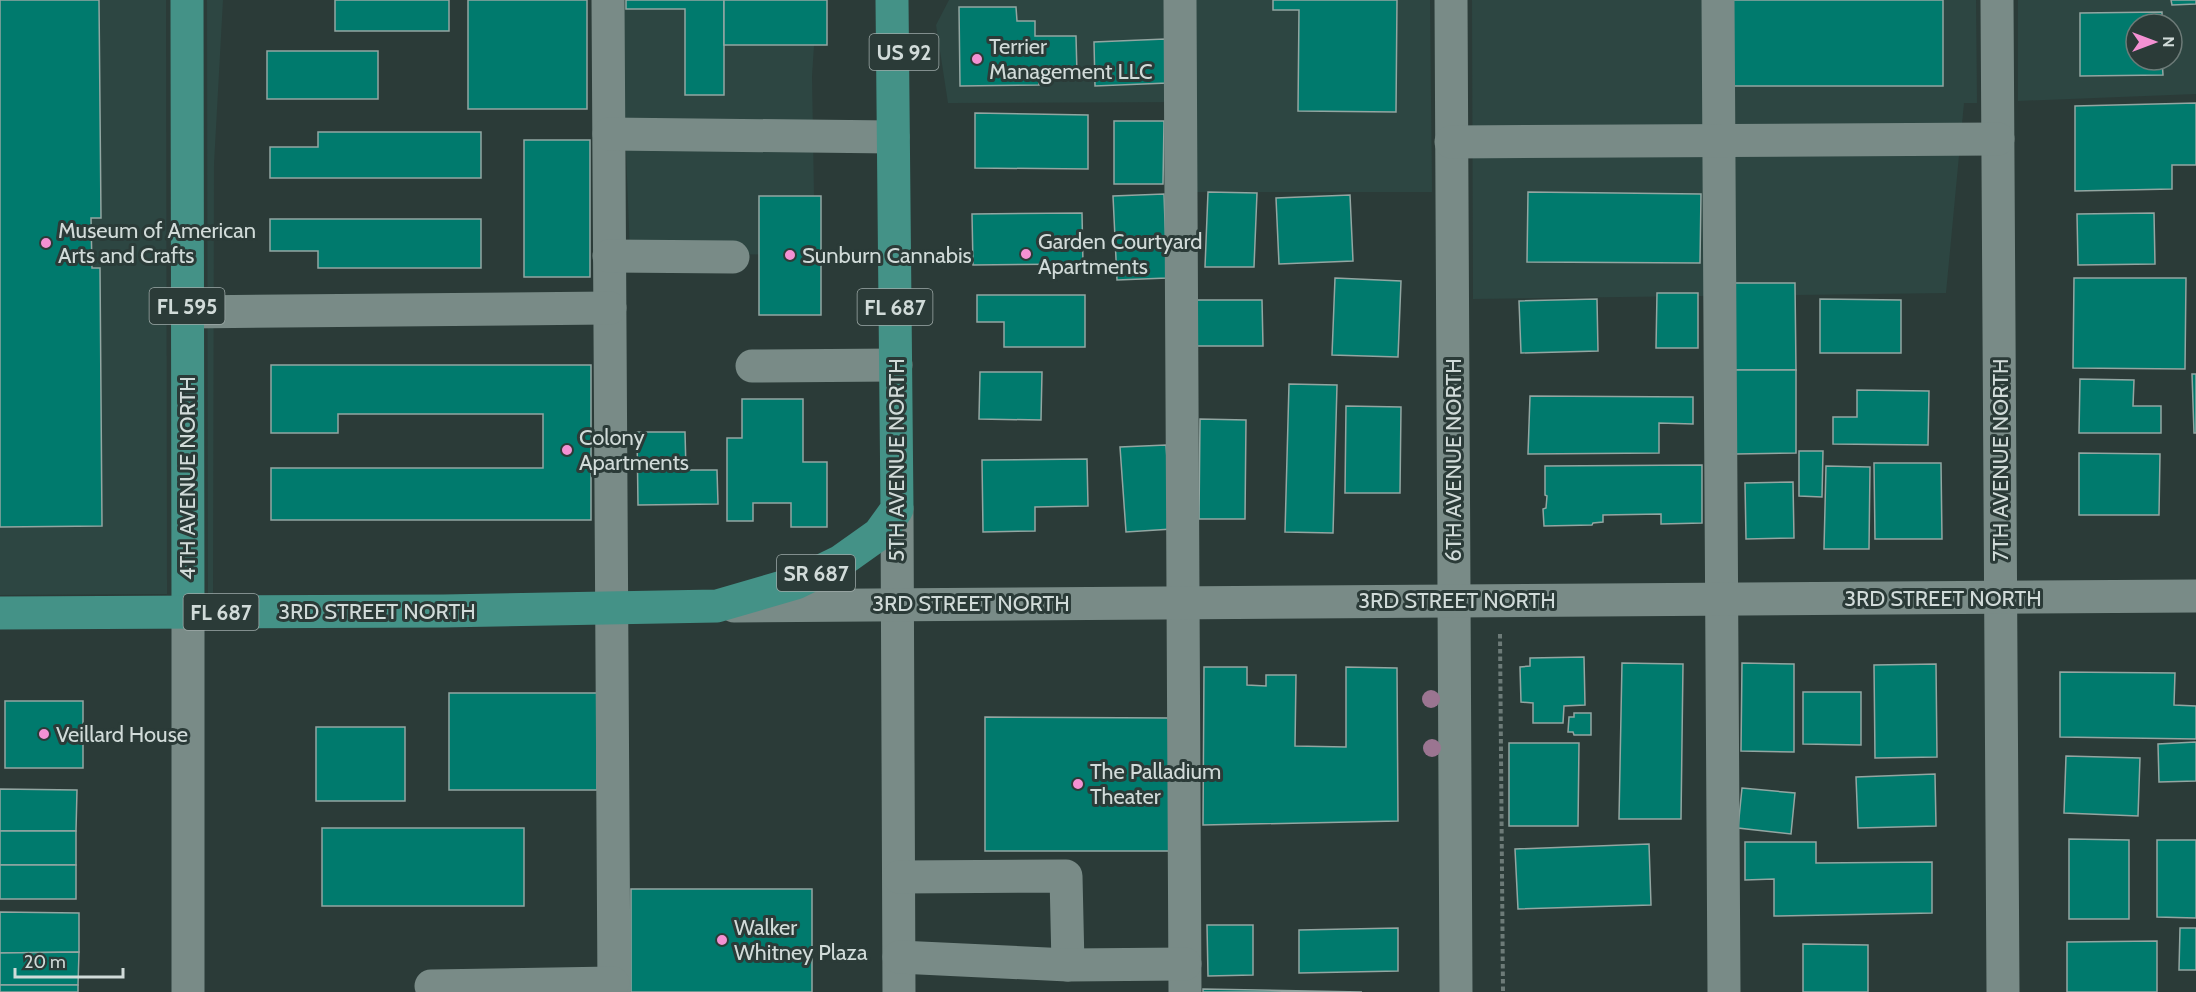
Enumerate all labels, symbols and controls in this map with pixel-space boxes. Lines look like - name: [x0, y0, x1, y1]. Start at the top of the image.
- north arrow: [2124, 12, 2184, 72]
- place label: Terrier Management LLC: [989, 33, 1152, 85]
- road number: US 92: [870, 34, 938, 70]
- text: N: [2159, 36, 2178, 48]
- marker: Terrier Management LLC: [970, 52, 984, 66]
- place label: Museum of American Arts and Crafts: [58, 217, 256, 269]
- place label: Garden Courtyard Apartments: [1038, 228, 1202, 280]
- marker: Museum of American Arts and Crafts: [39, 236, 53, 250]
- place label: Sunburn Cannabis: [802, 242, 972, 269]
- marker: Garden Courtyard Apartments: [1019, 247, 1033, 261]
- marker: Sunburn Cannabis: [783, 248, 797, 262]
- road number: FL 595: [150, 288, 225, 324]
- road number: FL 687: [858, 289, 932, 325]
- street label: 5TH AVENUE NORTH: [883, 358, 910, 562]
- street label: 6TH AVENUE NORTH: [1440, 358, 1467, 562]
- street label: 7TH AVENUE NORTH: [1987, 359, 2014, 561]
- street label: 4TH AVENUE NORTH: [174, 376, 201, 580]
- place label: Colony Apartments: [579, 424, 689, 476]
- marker: Colony Apartments: [560, 443, 574, 457]
- road number: SR 687: [777, 555, 855, 591]
- street label: 3RD STREET NORTH: [1844, 585, 2042, 612]
- street label: 3RD STREET NORTH: [1358, 587, 1556, 614]
- street label: 3RD STREET NORTH: [872, 590, 1070, 617]
- road number: FL 687: [184, 594, 258, 630]
- street label: 3RD STREET NORTH: [278, 598, 476, 625]
- place label: Veillard House: [56, 721, 188, 748]
- marker: Veillard House: [37, 727, 51, 741]
- place label: The Palladium Theater: [1090, 758, 1221, 810]
- marker: The Palladium Theater: [1071, 777, 1085, 791]
- place label: Walker Whitney Plaza: [734, 914, 868, 966]
- marker: Walker Whitney Plaza: [715, 933, 729, 947]
- scale bar: [15, 941, 123, 979]
- text: 20 m: [24, 951, 66, 973]

